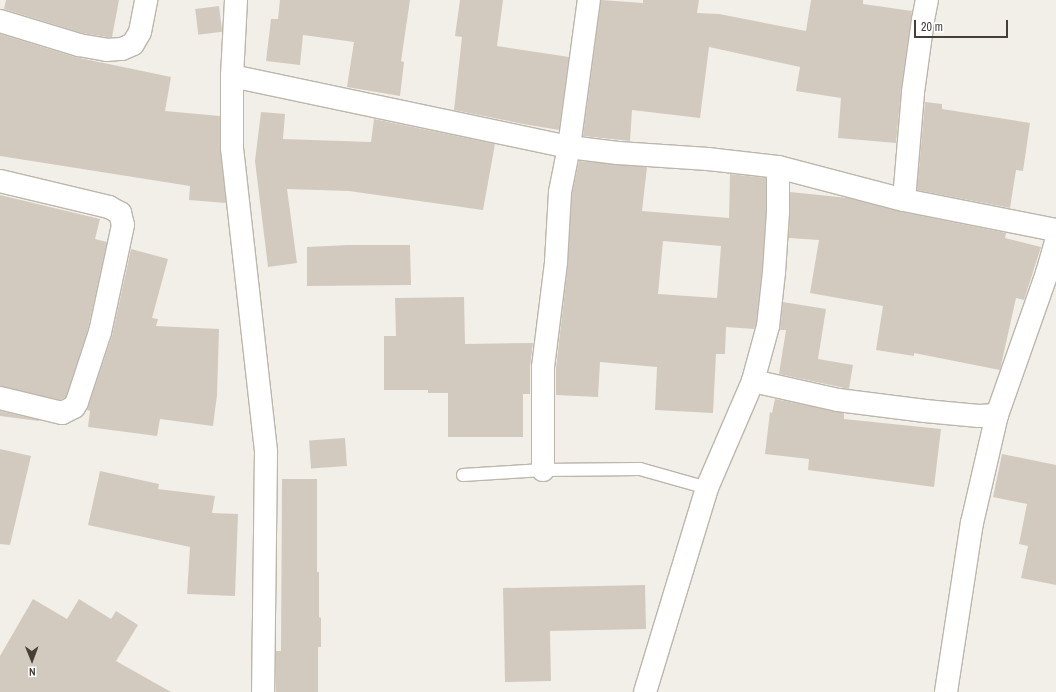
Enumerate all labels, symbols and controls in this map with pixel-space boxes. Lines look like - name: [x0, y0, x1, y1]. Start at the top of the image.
- scale bar: [916, 12, 1010, 38]
- text: 20 m: [921, 19, 943, 35]
- north arrow: [12, 640, 52, 680]
- text: N: [29, 665, 36, 679]

